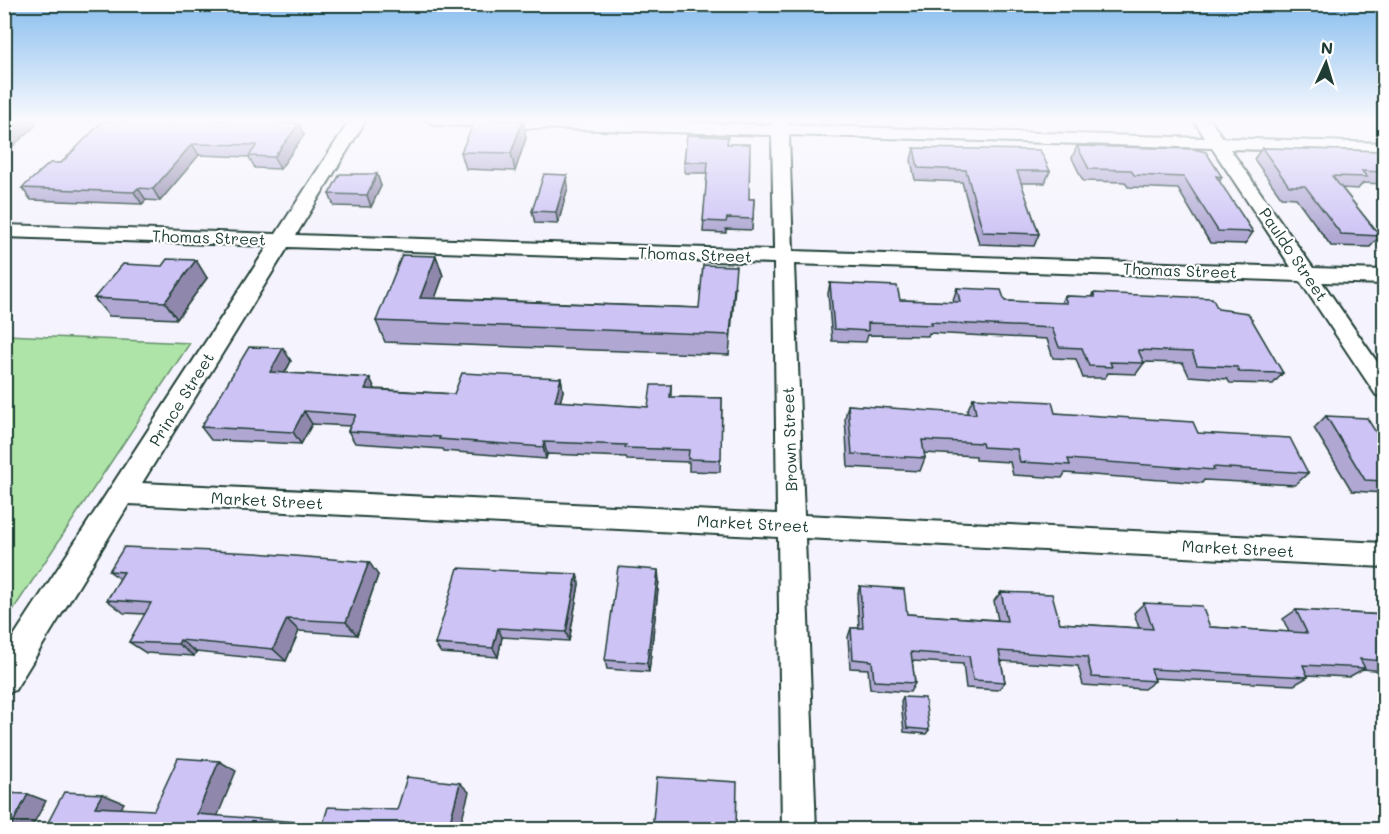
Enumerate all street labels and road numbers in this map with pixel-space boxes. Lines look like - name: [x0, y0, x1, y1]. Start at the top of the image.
- street label: Pauldo Street: [1255, 203, 1333, 305]
- street label: Thomas Street: [152, 225, 266, 249]
- street label: Thomas Street: [638, 242, 752, 266]
- street label: Thomas Street: [1123, 258, 1237, 282]
- street label: Prince Street: [144, 348, 218, 450]
- street label: Brown Street: [777, 386, 801, 492]
- street label: Market Street: [210, 487, 324, 513]
- street label: Market Street: [696, 510, 810, 536]
- street label: Market Street: [1181, 535, 1295, 561]

